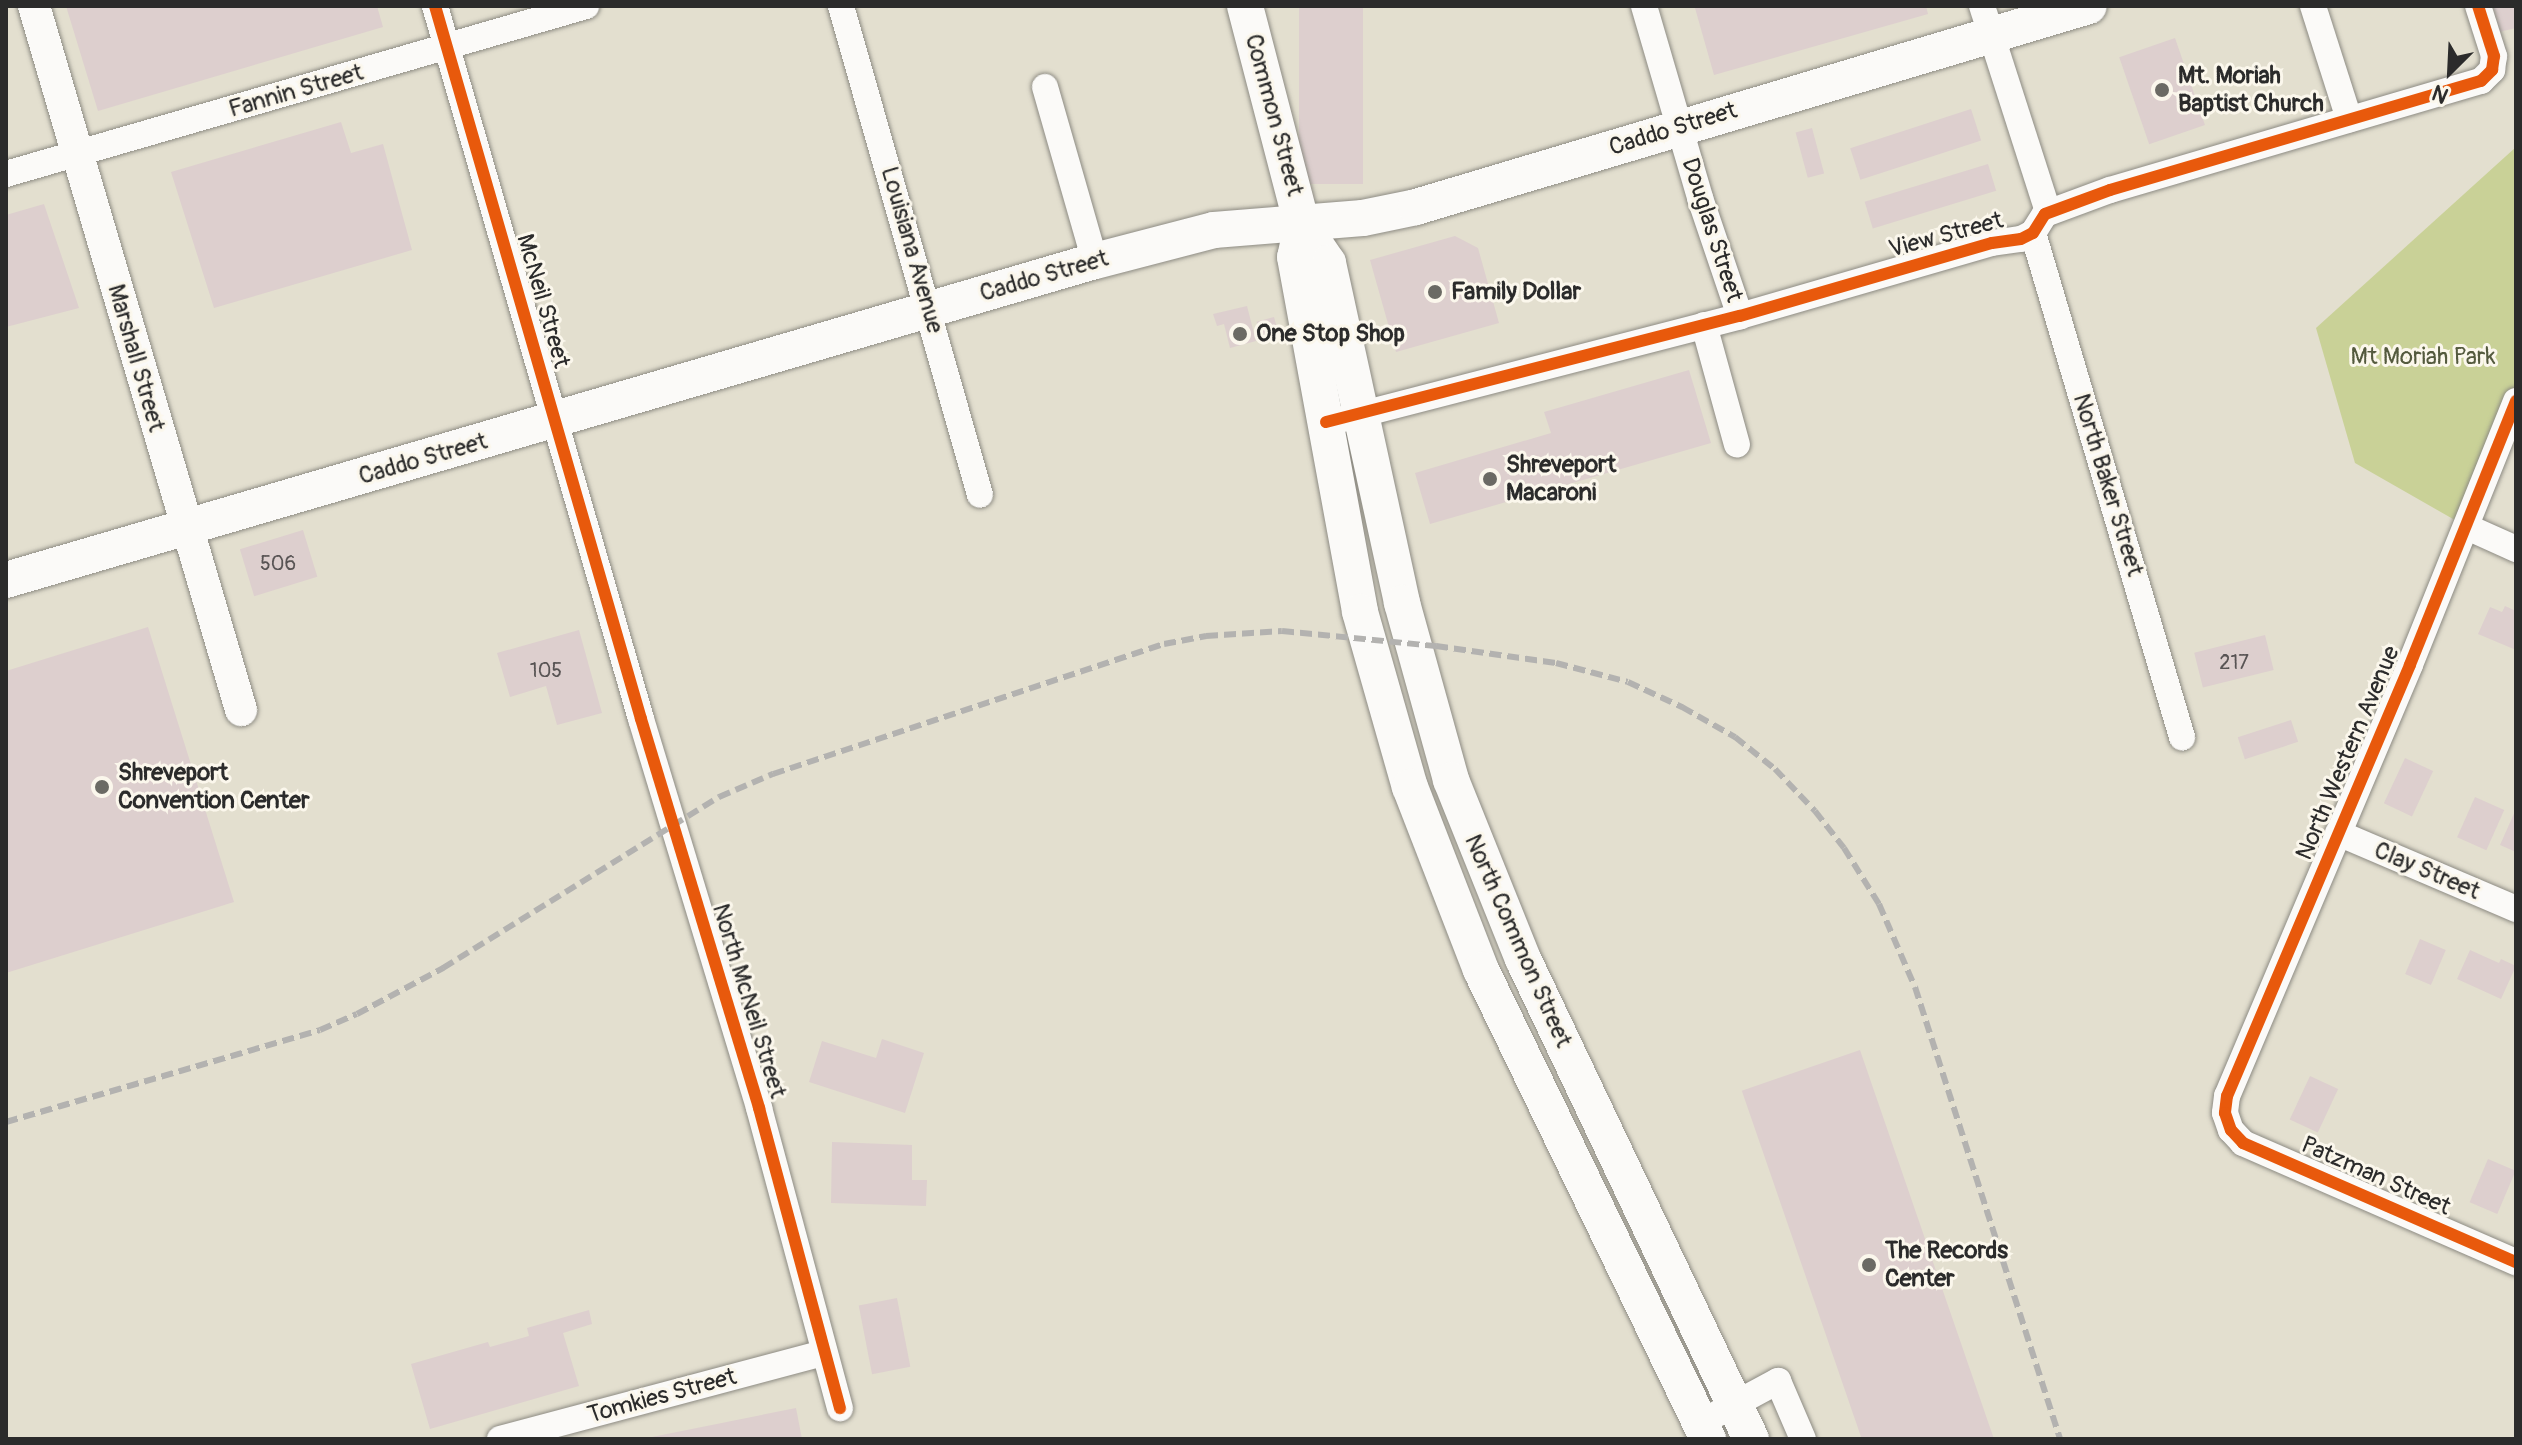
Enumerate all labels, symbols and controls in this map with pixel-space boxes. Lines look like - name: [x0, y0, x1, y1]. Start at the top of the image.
- street label: Common Street: [1239, 31, 1309, 199]
- north arrow: [2410, 32, 2490, 112]
- street label: Fannin Street: [225, 58, 367, 124]
- place label: Mt. Moriah Baptist Church: [2178, 62, 2324, 118]
- text: N: [2428, 78, 2453, 110]
- marker: Mt. Moriah Baptist Church: [2153, 81, 2171, 99]
- street label: Caddo Street: [1606, 96, 1740, 162]
- street label: Douglas Street: [1675, 154, 1749, 306]
- street label: Louisiana Avenue: [874, 163, 950, 337]
- street label: View Street: [1886, 206, 2006, 264]
- street label: McNeil Street: [510, 231, 576, 371]
- street label: Caddo Street: [976, 244, 1112, 308]
- place label: Family Dollar: [1451, 278, 1581, 306]
- street label: Marshall Street: [101, 281, 171, 435]
- marker: Family Dollar: [1426, 283, 1444, 301]
- place label: One Stop Shop: [1256, 320, 1405, 348]
- marker: One Stop Shop: [1231, 325, 1249, 343]
- park label: Mt Moriah Park: [2351, 343, 2495, 371]
- street label: North Baker Street: [2067, 390, 2149, 580]
- street label: Caddo Street: [355, 427, 491, 491]
- place label: Shreveport Macaroni: [1506, 451, 1616, 507]
- marker: Shreveport Macaroni: [1481, 470, 1499, 488]
- house number: 506: [260, 551, 296, 575]
- street label: North Western Avenue: [2290, 642, 2406, 864]
- house number: 217: [2219, 650, 2249, 674]
- house number: 105: [530, 658, 562, 682]
- place label: Shreveport Convention Center: [118, 759, 309, 815]
- marker: Shreveport Convention Center: [93, 778, 111, 796]
- street label: North Common Street: [1458, 830, 1578, 1052]
- street label: Clay Street: [2370, 836, 2484, 906]
- street label: North McNeil Street: [706, 900, 792, 1102]
- street label: Patzman Street: [2297, 1130, 2455, 1222]
- place label: The Records Center: [1885, 1237, 2008, 1293]
- marker: The Records Center: [1860, 1256, 1878, 1274]
- street label: Tomkies Street: [584, 1362, 740, 1430]

